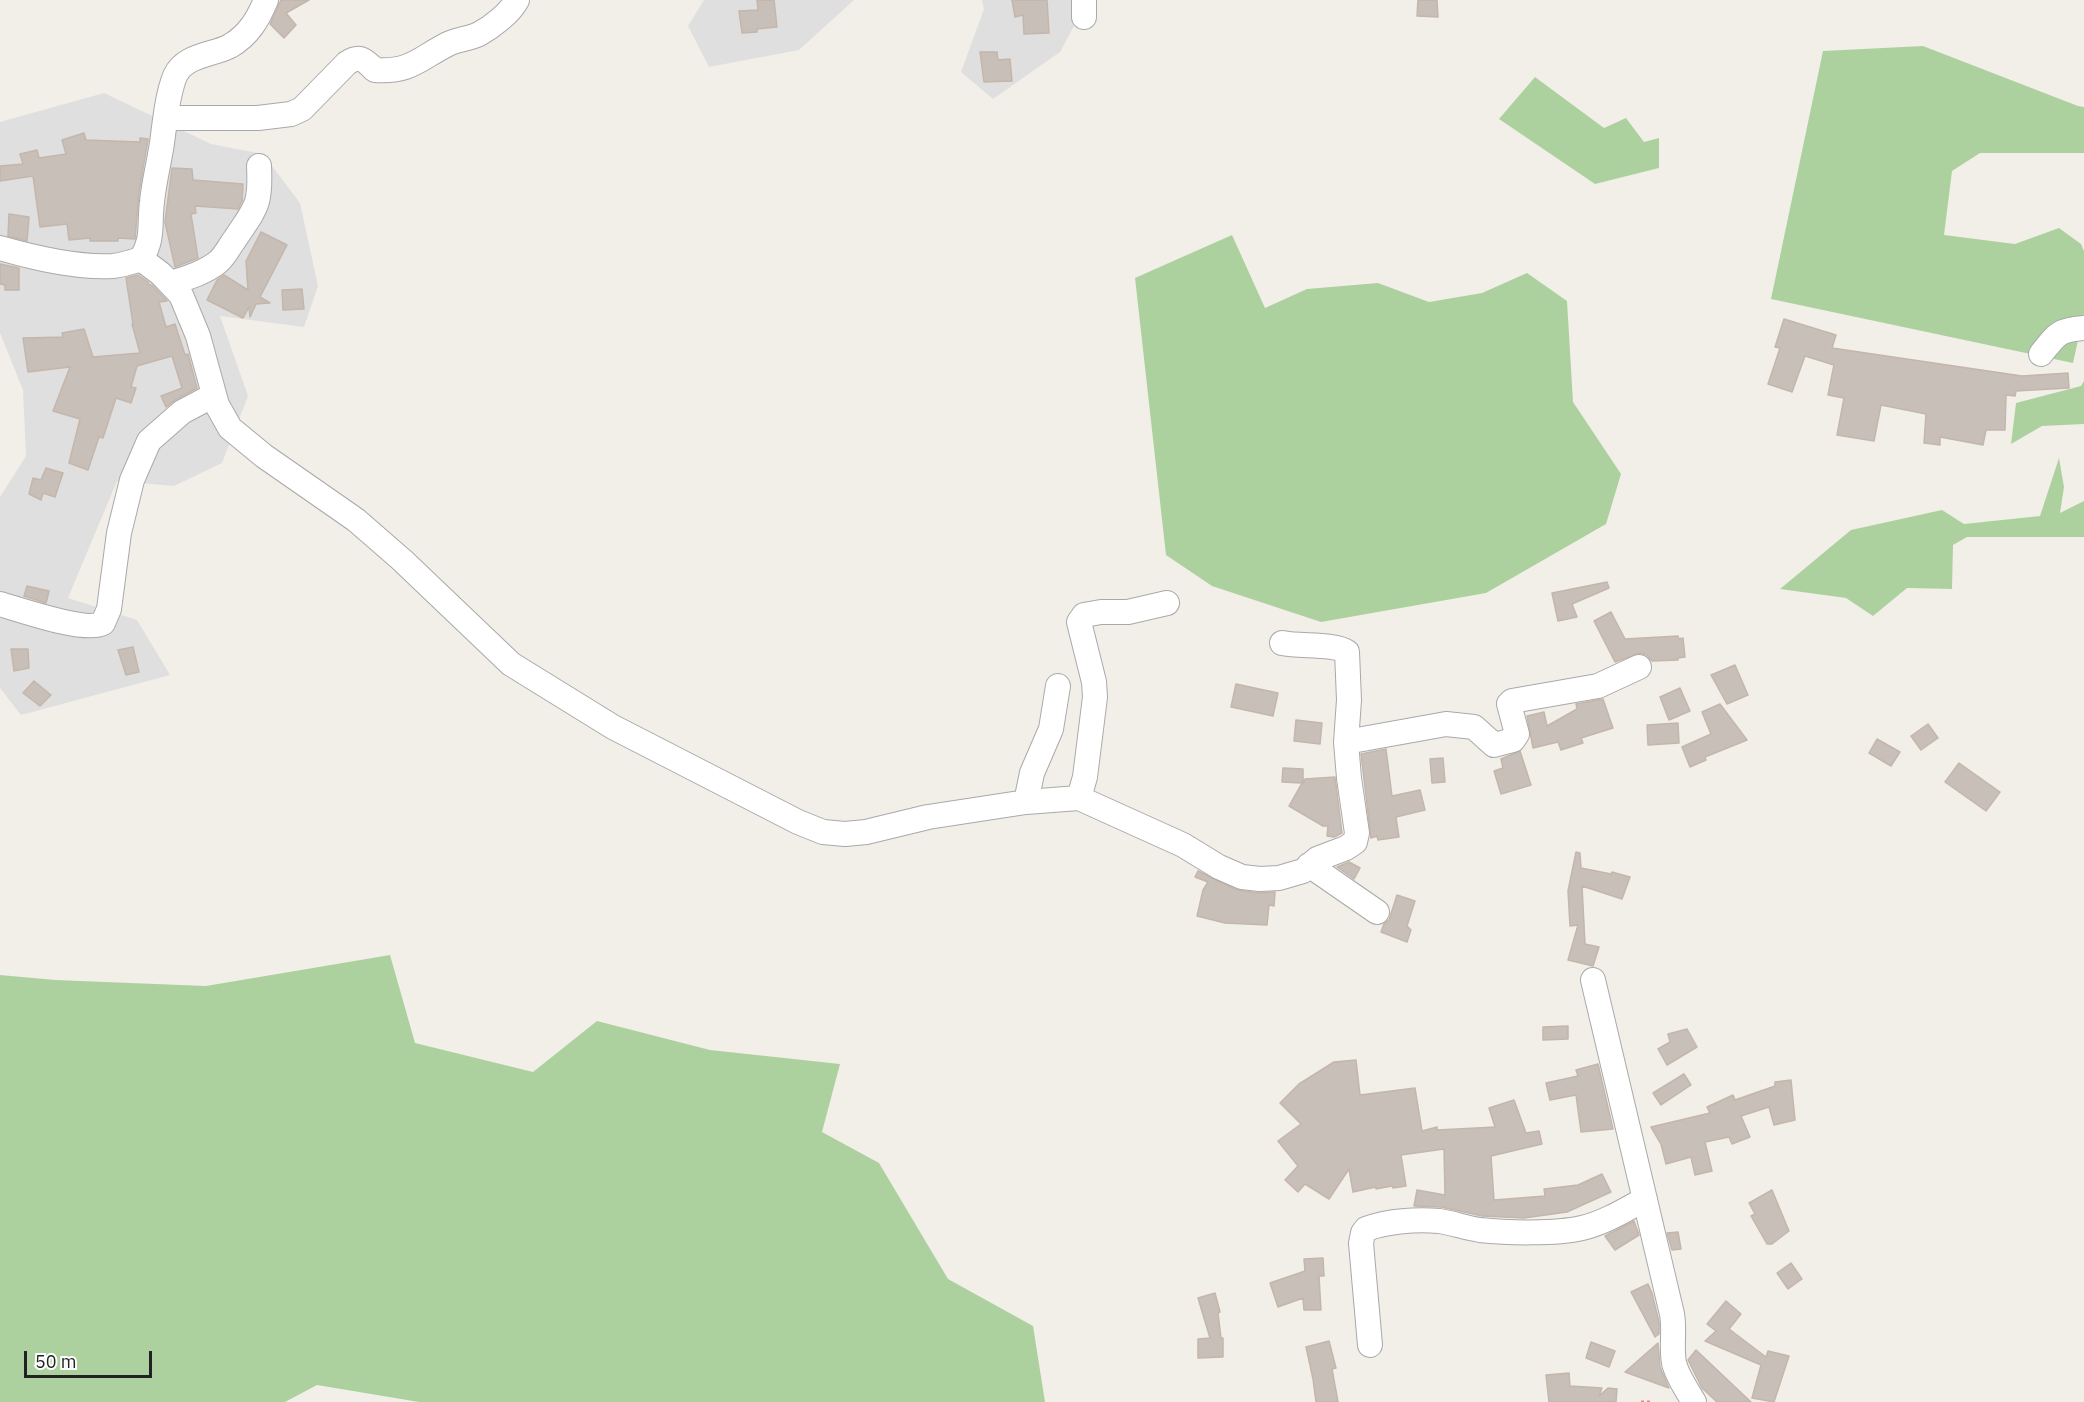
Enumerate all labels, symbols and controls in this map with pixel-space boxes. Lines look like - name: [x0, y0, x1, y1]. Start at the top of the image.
- scale bar: [27, 1339, 154, 1377]
- text: 50 m: [35, 1350, 77, 1373]

